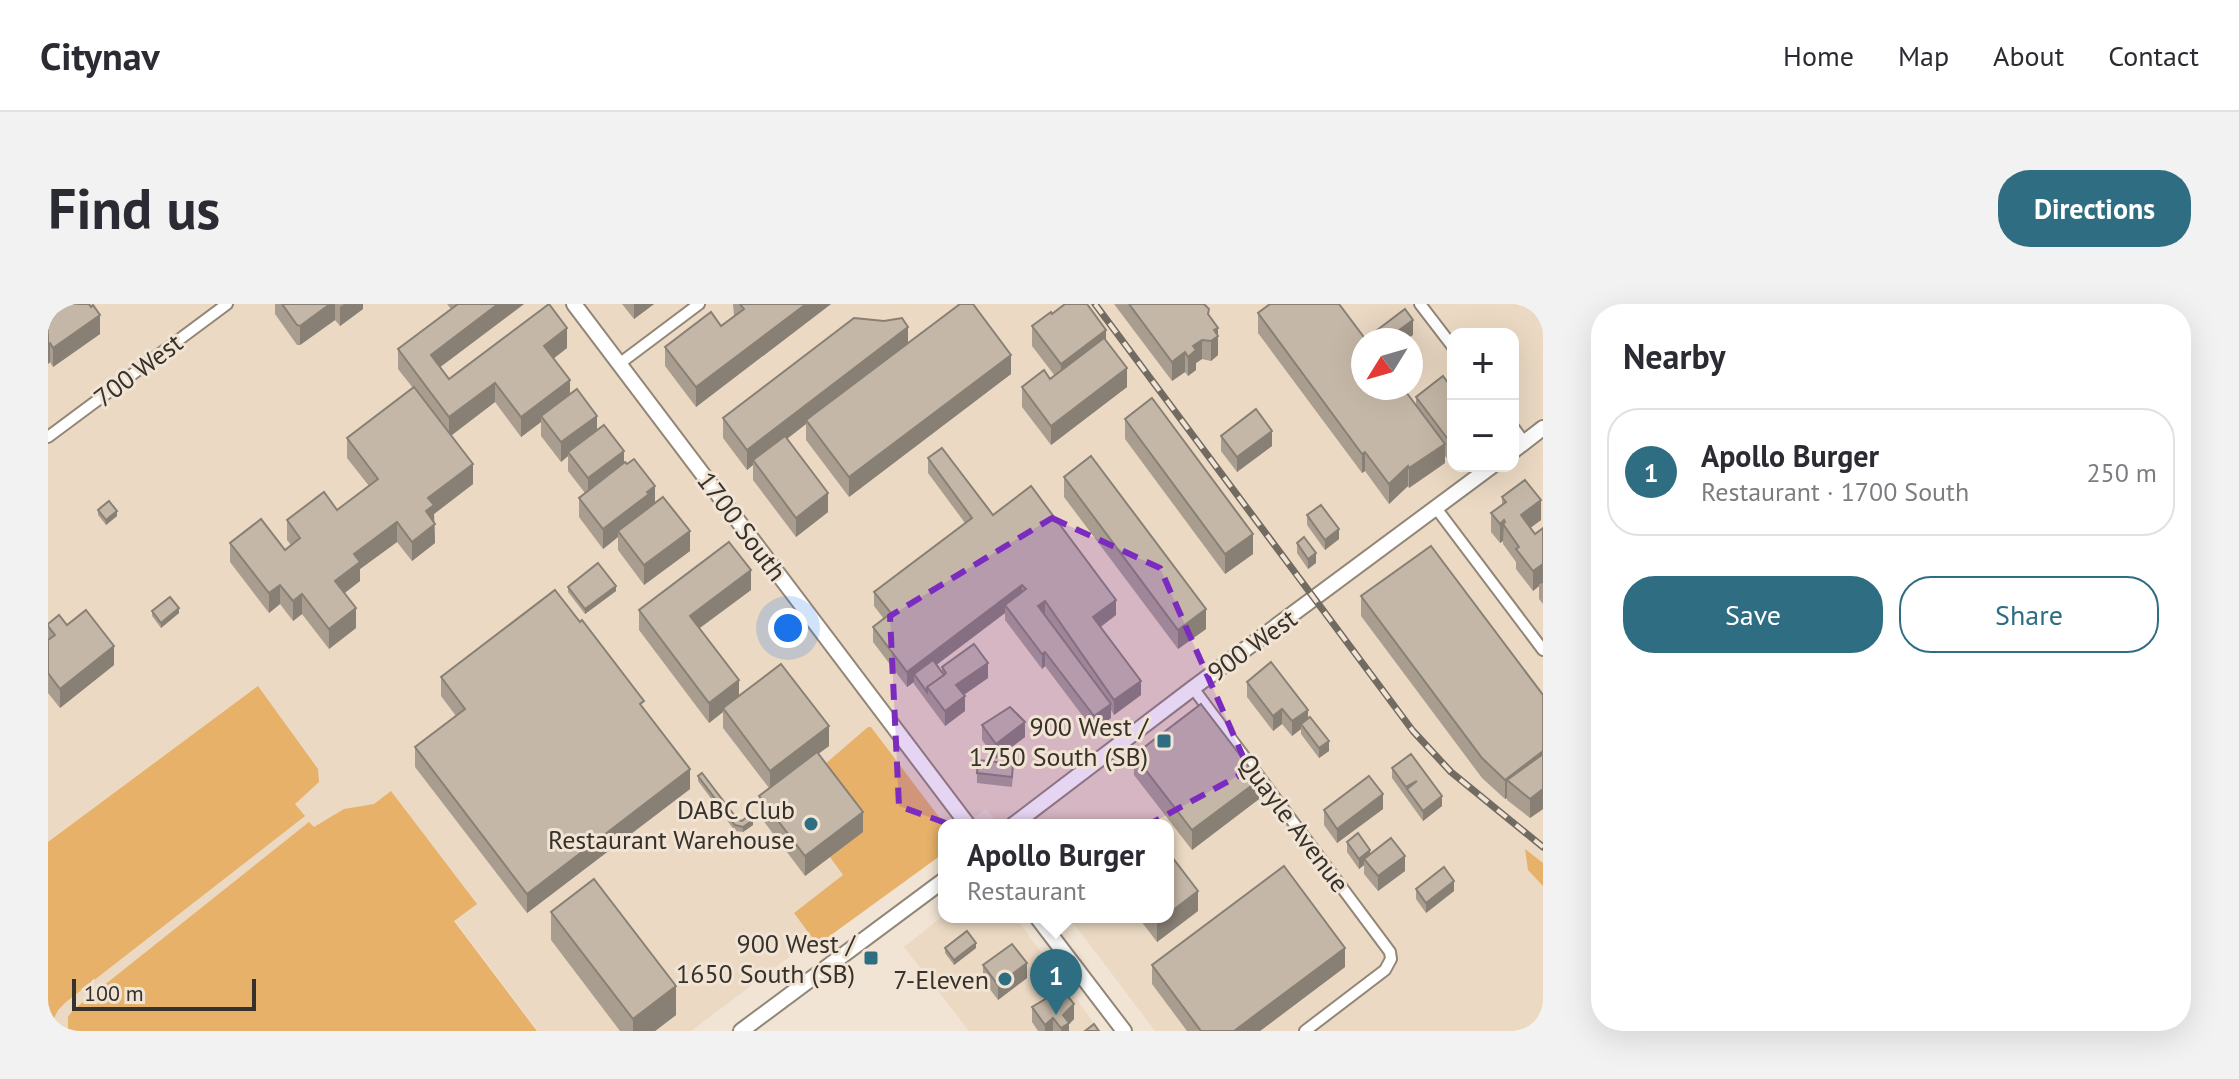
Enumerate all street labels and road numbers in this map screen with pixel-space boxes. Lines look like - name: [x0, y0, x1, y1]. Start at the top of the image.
- street label: 700 West: [87, 326, 189, 414]
- street label: 1700 South: [690, 465, 794, 587]
- street label: 900 West: [1201, 601, 1303, 688]
- street label: Quayle Avenue: [1231, 747, 1357, 899]

